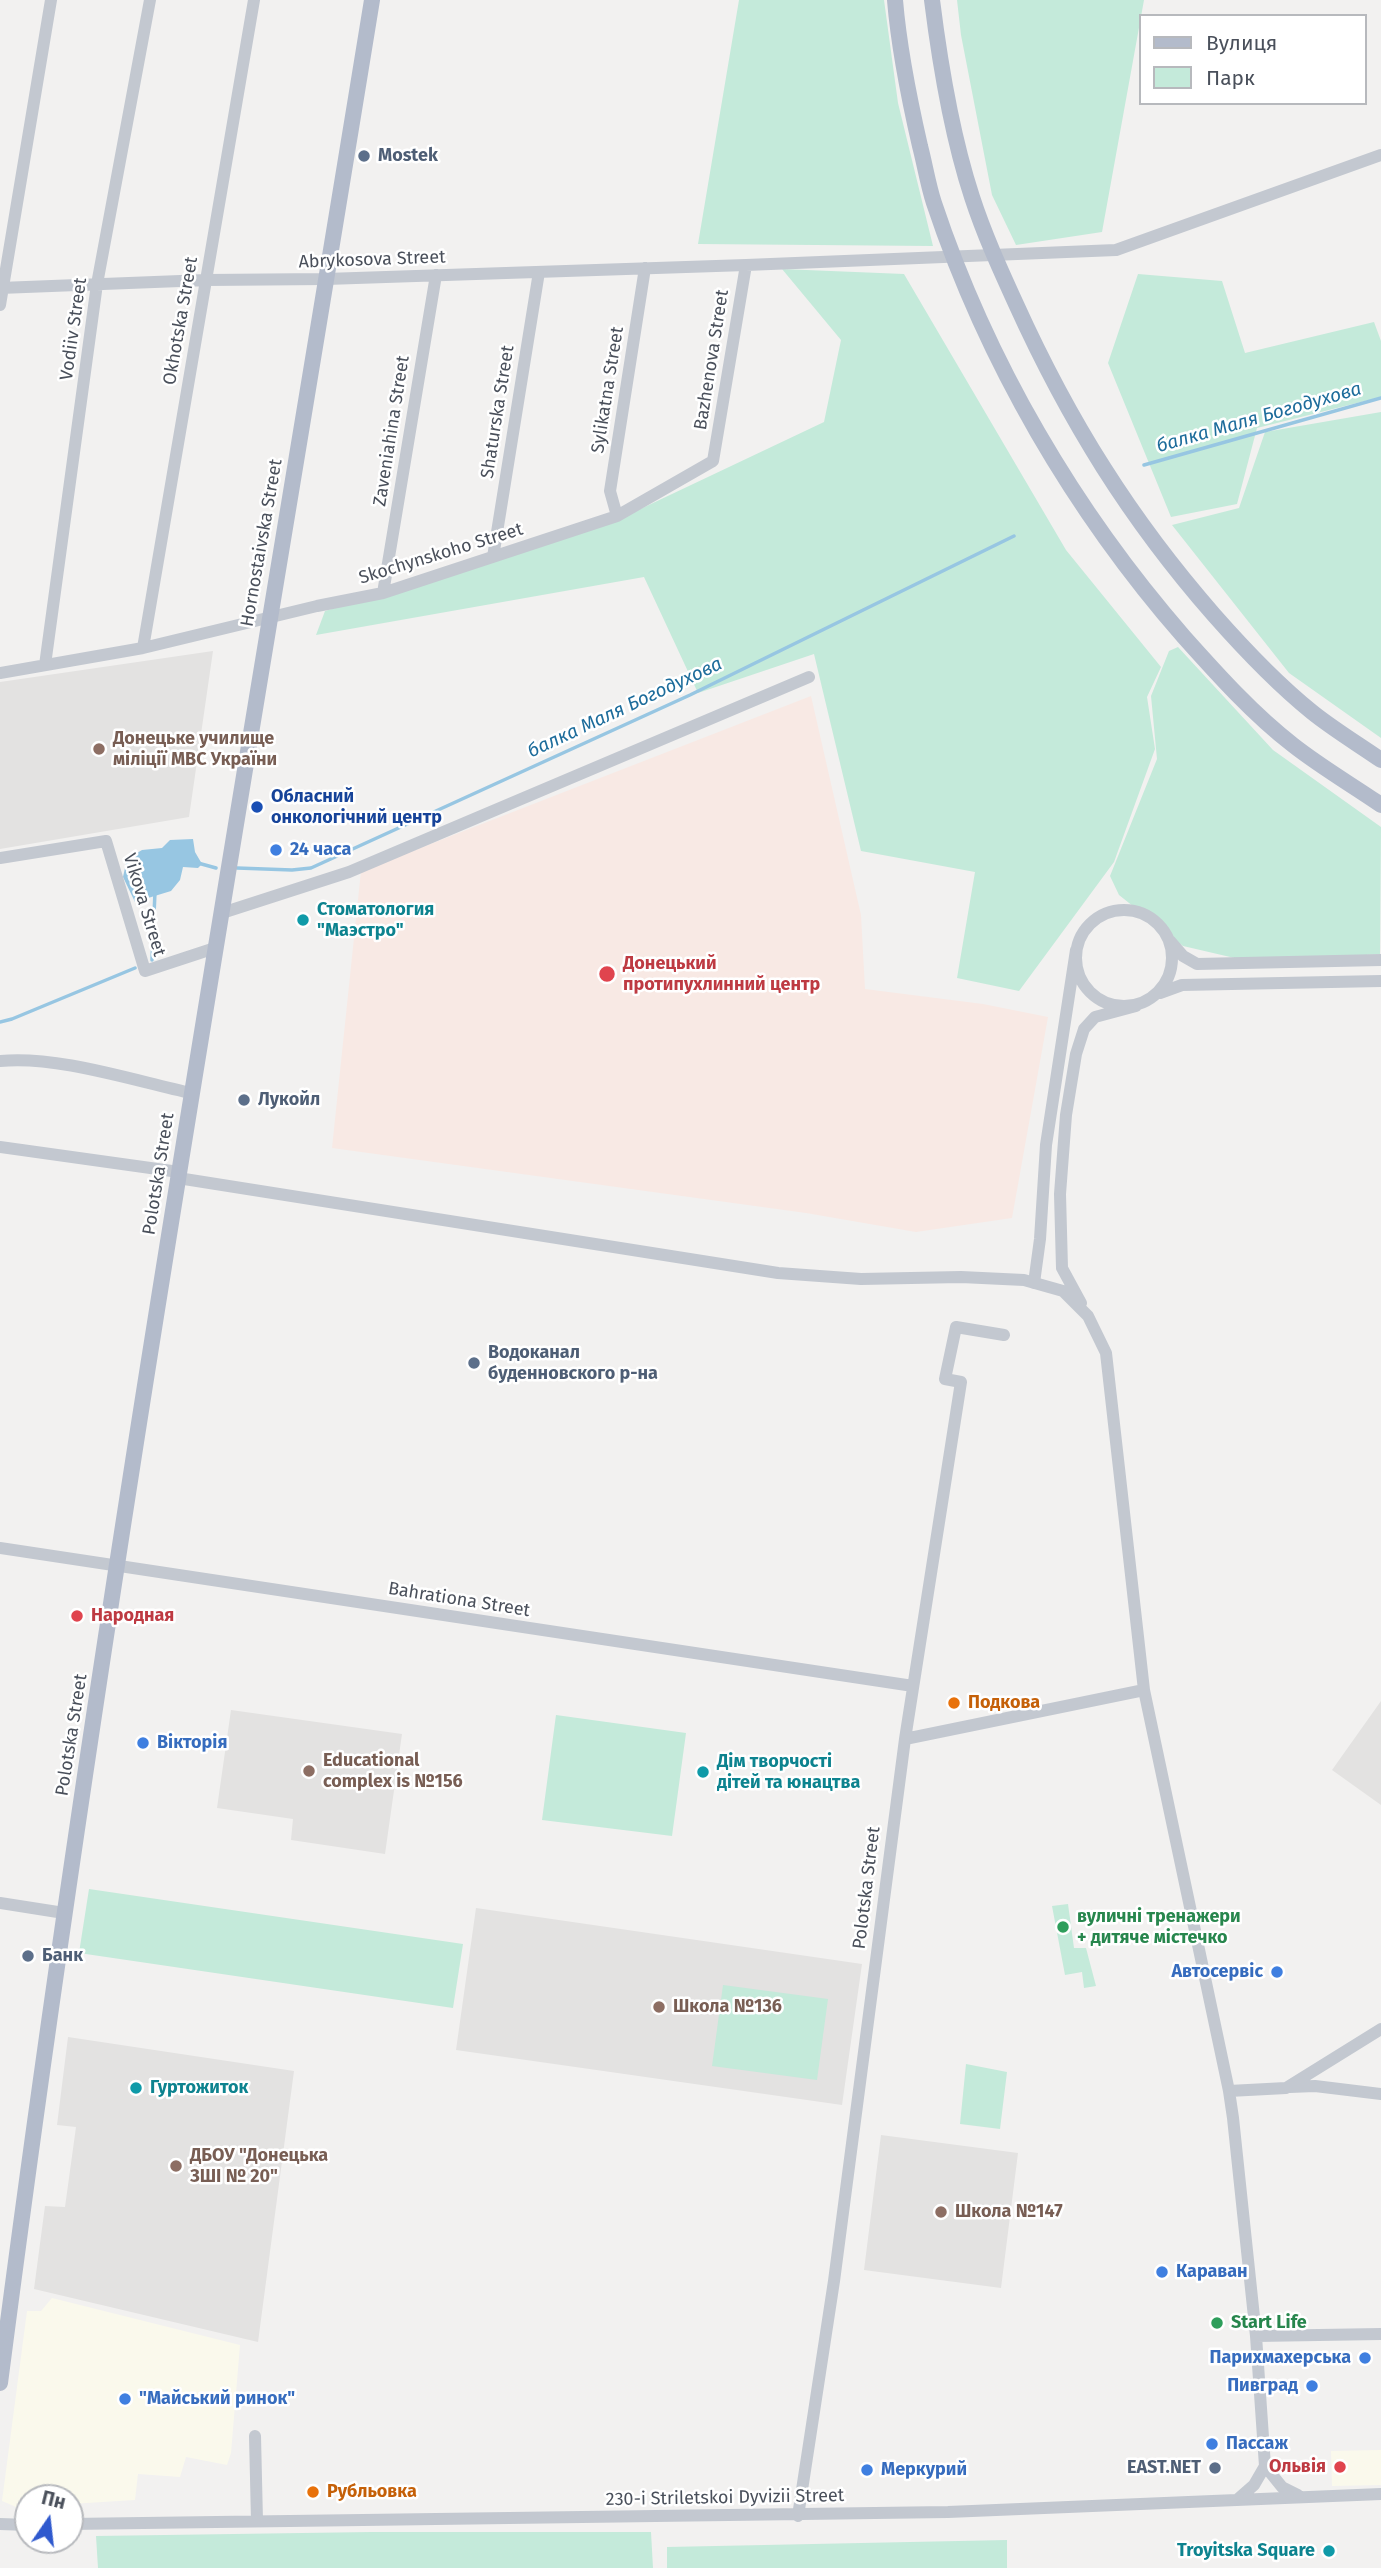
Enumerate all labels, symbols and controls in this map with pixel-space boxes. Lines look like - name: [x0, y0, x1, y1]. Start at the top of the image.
- legend: [1140, 14, 1367, 105]
- text: Вулиця: [1206, 30, 1277, 56]
- text: Парк: [1206, 65, 1255, 91]
- place label: Mostek: [378, 145, 438, 167]
- marker: Mostek: [356, 148, 372, 164]
- street label: Abrykosova Street: [298, 247, 446, 273]
- street label: Okhotska Street: [159, 255, 203, 387]
- street label: Vodiiv Street: [56, 276, 92, 382]
- street label: Bazhenova Street: [690, 288, 734, 432]
- street label: Sylikatna Street: [587, 325, 629, 455]
- street label: Shaturska Street: [477, 344, 519, 480]
- street label: Zaveniahina Street: [369, 354, 415, 508]
- water label: балка Маля Богодухова: [1154, 378, 1364, 458]
- street label: Hornostaivska Street: [237, 457, 287, 629]
- street label: Skochynskoho Street: [356, 519, 526, 589]
- water label: балка Маля Богодухова: [524, 653, 726, 763]
- place label: Донецьке училище міліції МВС України: [113, 728, 277, 770]
- marker: Донецьке училище міліції МВС України: [91, 741, 107, 757]
- place label: Обласний онкологічний центр: [271, 786, 442, 828]
- marker: Обласний онкологічний центр: [249, 799, 265, 815]
- place label: 24 часа: [290, 839, 351, 861]
- marker: 24 часа: [268, 842, 284, 858]
- street label: Vikova Street: [118, 851, 170, 959]
- place label: Стоматология "Маэстро": [317, 899, 434, 942]
- marker: Стоматология "Маэстро": [295, 912, 311, 928]
- place label: Донецький протипухлинний центр: [623, 953, 820, 996]
- marker: Донецький протипухлинний центр: [597, 964, 617, 984]
- place label: Лукойл: [258, 1089, 320, 1111]
- marker: Лукойл: [236, 1092, 252, 1108]
- street label: Polotska Street: [139, 1111, 179, 1237]
- place label: Водоканал буденновского р-на: [488, 1342, 658, 1384]
- marker: Водоканал буденновского р-на: [466, 1355, 482, 1371]
- street label: Bahrationa Street: [386, 1578, 532, 1622]
- place label: Народная: [91, 1605, 174, 1627]
- marker: Народная: [69, 1608, 85, 1624]
- street label: Polotska Street: [52, 1672, 92, 1798]
- place label: Подкова: [968, 1692, 1040, 1714]
- marker: Подкова: [946, 1695, 962, 1711]
- place label: Вікторія: [157, 1732, 227, 1754]
- marker: Вікторія: [135, 1735, 151, 1751]
- place label: Educational complex is №156: [323, 1750, 463, 1792]
- place label: Дім творчості дітей та юнацтва: [717, 1751, 860, 1794]
- marker: Educational complex is №156: [301, 1763, 317, 1779]
- marker: Дім творчості дітей та юнацтва: [695, 1764, 711, 1780]
- street label: Polotska Street: [849, 1825, 885, 1951]
- place label: вуличні тренажери + дитяче містечко: [1077, 1906, 1241, 1948]
- marker: вуличні тренажери + дитяче містечко: [1055, 1919, 1071, 1935]
- place label: Банк: [42, 1945, 83, 1967]
- marker: Банк: [20, 1948, 36, 1964]
- place label: Автосервіс: [1171, 1961, 1263, 1983]
- marker: Автосервіс: [1269, 1964, 1285, 1980]
- place label: Школа №136: [673, 1996, 782, 2018]
- marker: Школа №136: [651, 1999, 667, 2015]
- place label: Гуртожиток: [150, 2077, 248, 2099]
- marker: Гуртожиток: [128, 2080, 144, 2096]
- place label: ДБОУ "Донецька ЗШІ № 20": [190, 2145, 328, 2188]
- marker: ДБОУ "Донецька ЗШІ № 20": [168, 2158, 184, 2174]
- place label: Школа №147: [955, 2201, 1063, 2223]
- marker: Школа №147: [933, 2204, 949, 2220]
- place label: Караван: [1176, 2261, 1248, 2283]
- marker: Караван: [1154, 2264, 1170, 2280]
- place label: Start Life: [1231, 2312, 1307, 2334]
- marker: Start Life: [1209, 2315, 1225, 2331]
- place label: Парихмахерська: [1209, 2347, 1351, 2369]
- marker: Парихмахерська: [1357, 2350, 1373, 2366]
- place label: Пивград: [1227, 2375, 1298, 2397]
- marker: Пивград: [1304, 2378, 1320, 2394]
- place label: "Майський ринок": [139, 2388, 295, 2410]
- marker: "Майський ринок": [117, 2391, 133, 2407]
- place label: Пассаж: [1226, 2433, 1288, 2455]
- marker: Пассаж: [1204, 2436, 1220, 2452]
- place label: Ольвія: [1269, 2456, 1326, 2478]
- place label: EAST.NET: [1127, 2457, 1201, 2479]
- place label: Меркурий: [881, 2459, 967, 2481]
- marker: Ольвія: [1332, 2459, 1348, 2475]
- marker: EAST.NET: [1207, 2460, 1223, 2476]
- marker: Меркурий: [859, 2462, 875, 2478]
- place label: Рубльовка: [327, 2481, 417, 2503]
- north arrow: [14, 2484, 84, 2554]
- marker: Рубльовка: [305, 2484, 321, 2500]
- street label: 230-i Striletskoi Dyvizii Street: [606, 2485, 844, 2511]
- text: Пн: [39, 2486, 68, 2514]
- place label: Troyitska Square: [1177, 2540, 1315, 2562]
- marker: Troyitska Square: [1321, 2543, 1337, 2559]

